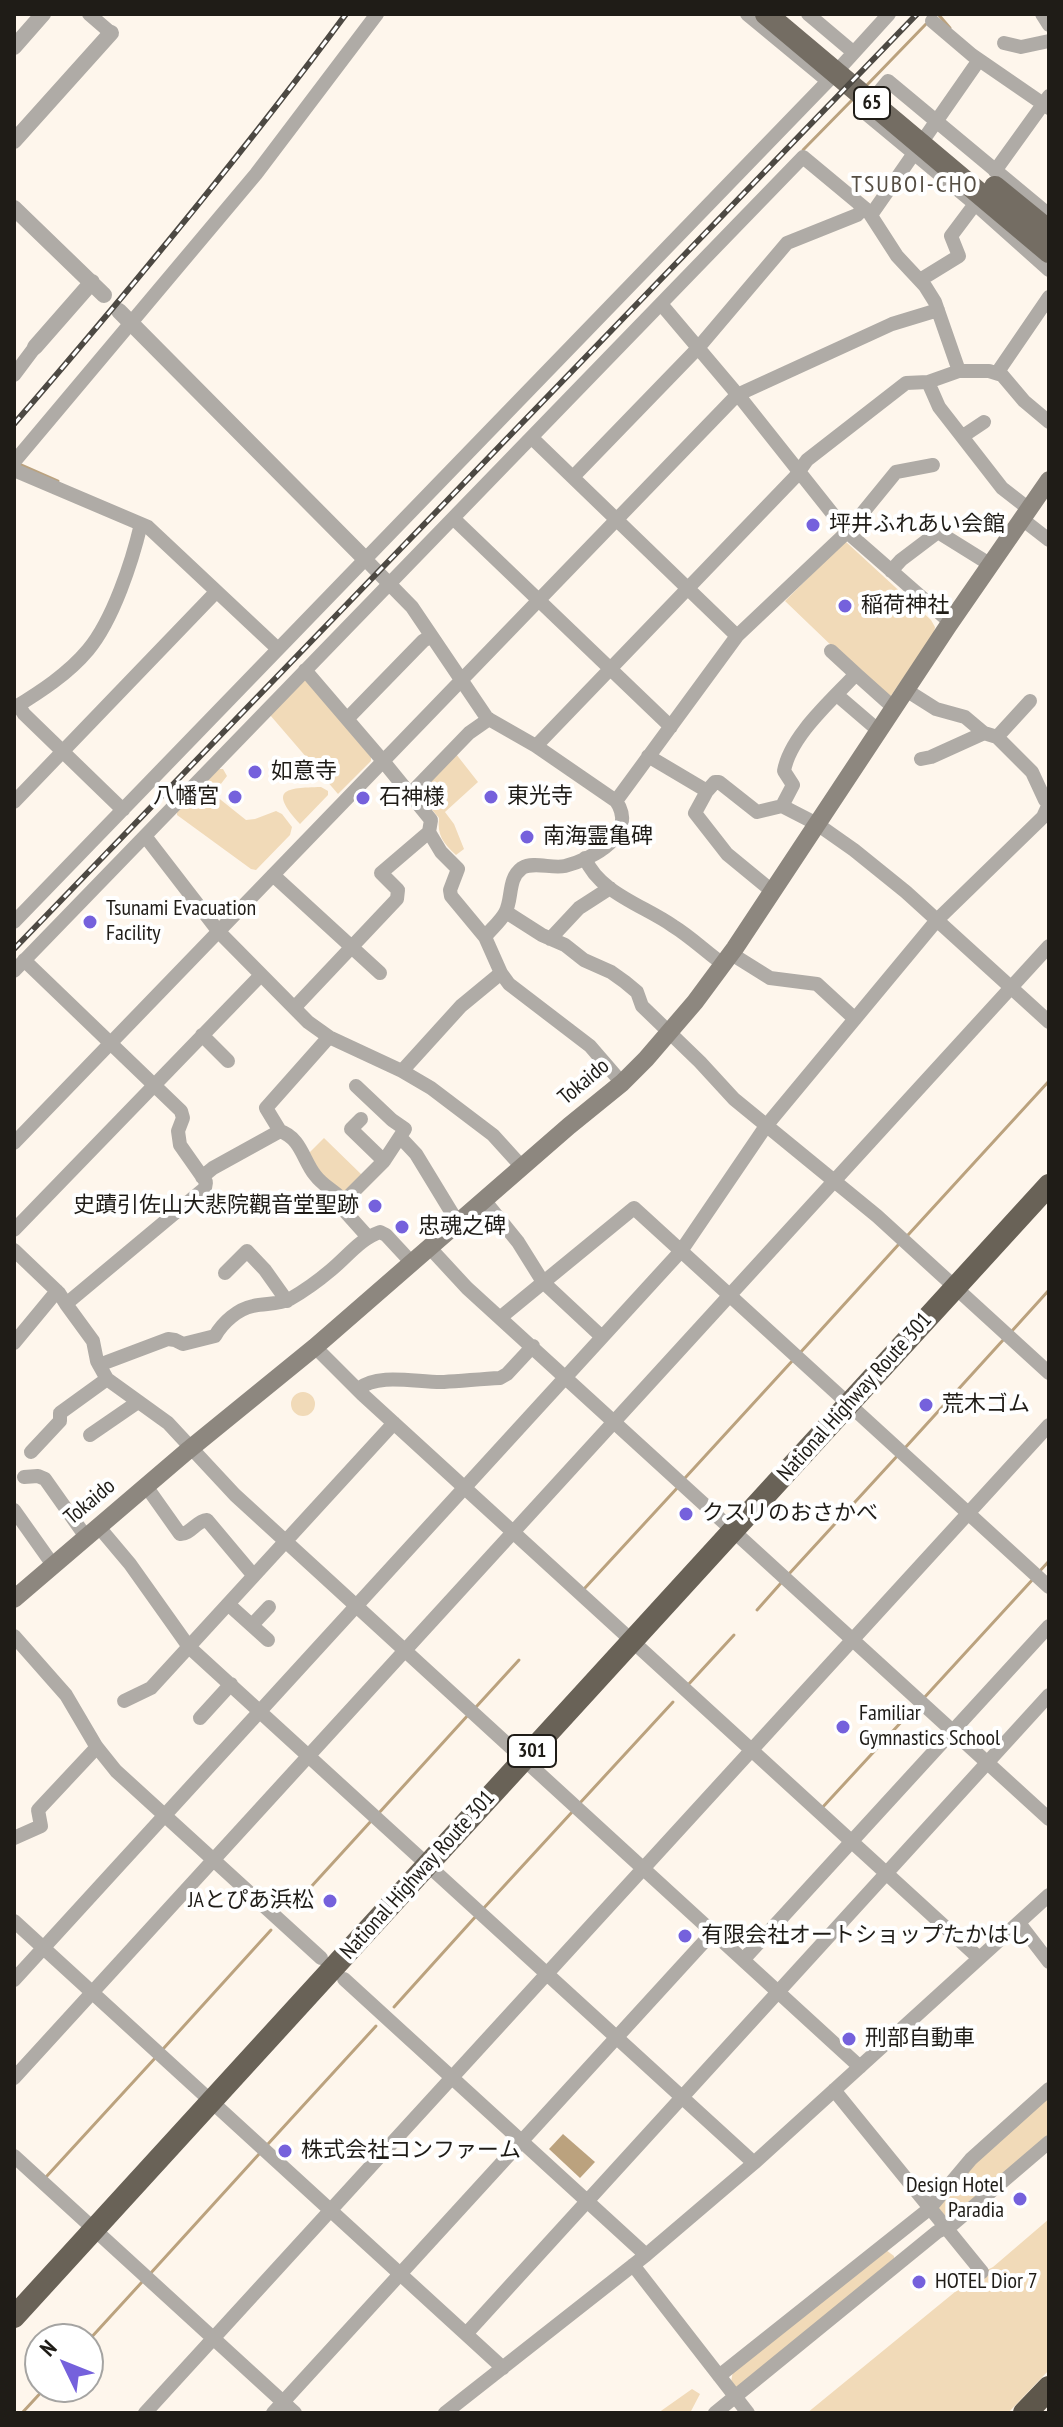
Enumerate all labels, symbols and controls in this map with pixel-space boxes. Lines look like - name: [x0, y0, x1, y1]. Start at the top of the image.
- road number: 65: [854, 87, 890, 119]
- district label: TSUBOI-CHO: [851, 171, 979, 199]
- place label: 坪井ふれあい会館: [829, 512, 1005, 538]
- marker: 坪井ふれあい会館: [804, 516, 822, 534]
- place label: 稲荷神社: [861, 593, 949, 619]
- marker: 稲荷神社: [836, 597, 854, 615]
- place label: 如意寺: [271, 759, 337, 785]
- marker: 如意寺: [246, 763, 264, 781]
- place label: 八幡宮: [153, 784, 219, 810]
- place label: 東光寺: [507, 784, 573, 810]
- place label: 石神様: [379, 785, 445, 811]
- marker: 八幡宮: [226, 788, 244, 806]
- marker: 東光寺: [482, 788, 500, 806]
- marker: 石神様: [354, 789, 372, 807]
- place label: 南海霊亀碑: [543, 824, 653, 850]
- marker: 南海霊亀碑: [518, 828, 536, 846]
- place label: Tsunami Evacuation Facility: [106, 896, 256, 948]
- marker: Tsunami Evacuation Facility: [81, 913, 99, 931]
- street label: Tokaido: [553, 1053, 615, 1111]
- place label: 史蹟引佐山大悲院觀音堂聖跡: [73, 1193, 359, 1219]
- marker: 史蹟引佐山大悲院觀音堂聖跡: [366, 1197, 384, 1215]
- place label: 忠魂之碑: [418, 1214, 506, 1240]
- marker: 忠魂之碑: [393, 1218, 411, 1236]
- street label: National Highway Route 301: [772, 1307, 938, 1487]
- place label: 荒木ゴム: [942, 1392, 1030, 1418]
- marker: 荒木ゴム: [917, 1396, 935, 1414]
- street label: Tokaido: [59, 1473, 121, 1531]
- place label: クスリのおさかべ: [702, 1501, 878, 1527]
- marker: クスリのおさかべ: [677, 1505, 695, 1523]
- place label: Familiar Gymnastics School: [859, 1701, 1000, 1752]
- marker: Familiar Gymnastics School: [834, 1718, 852, 1736]
- road number: 301: [508, 1735, 556, 1767]
- street label: National Highway Route 301: [335, 1785, 501, 1965]
- place label: JAとぴあ浜松: [188, 1888, 314, 1914]
- marker: JAとぴあ浜松: [321, 1892, 339, 1910]
- place label: 有限会社オートショップたかはし: [701, 1923, 1031, 1949]
- marker: 有限会社オートショップたかはし: [676, 1927, 694, 1945]
- place label: 刑部自動車: [865, 2026, 975, 2052]
- marker: 刑部自動車: [840, 2030, 858, 2048]
- place label: 株式会社コンファーム: [301, 2138, 521, 2164]
- marker: 株式会社コンファーム: [276, 2142, 294, 2160]
- place label: Design Hotel Paradia: [906, 2173, 1004, 2224]
- marker: Design Hotel Paradia: [1011, 2190, 1029, 2208]
- place label: HOTEL Dior 7: [935, 2269, 1038, 2295]
- marker: HOTEL Dior 7: [910, 2273, 928, 2291]
- north arrow: [24, 2323, 104, 2403]
- text: N: [34, 2334, 62, 2362]

